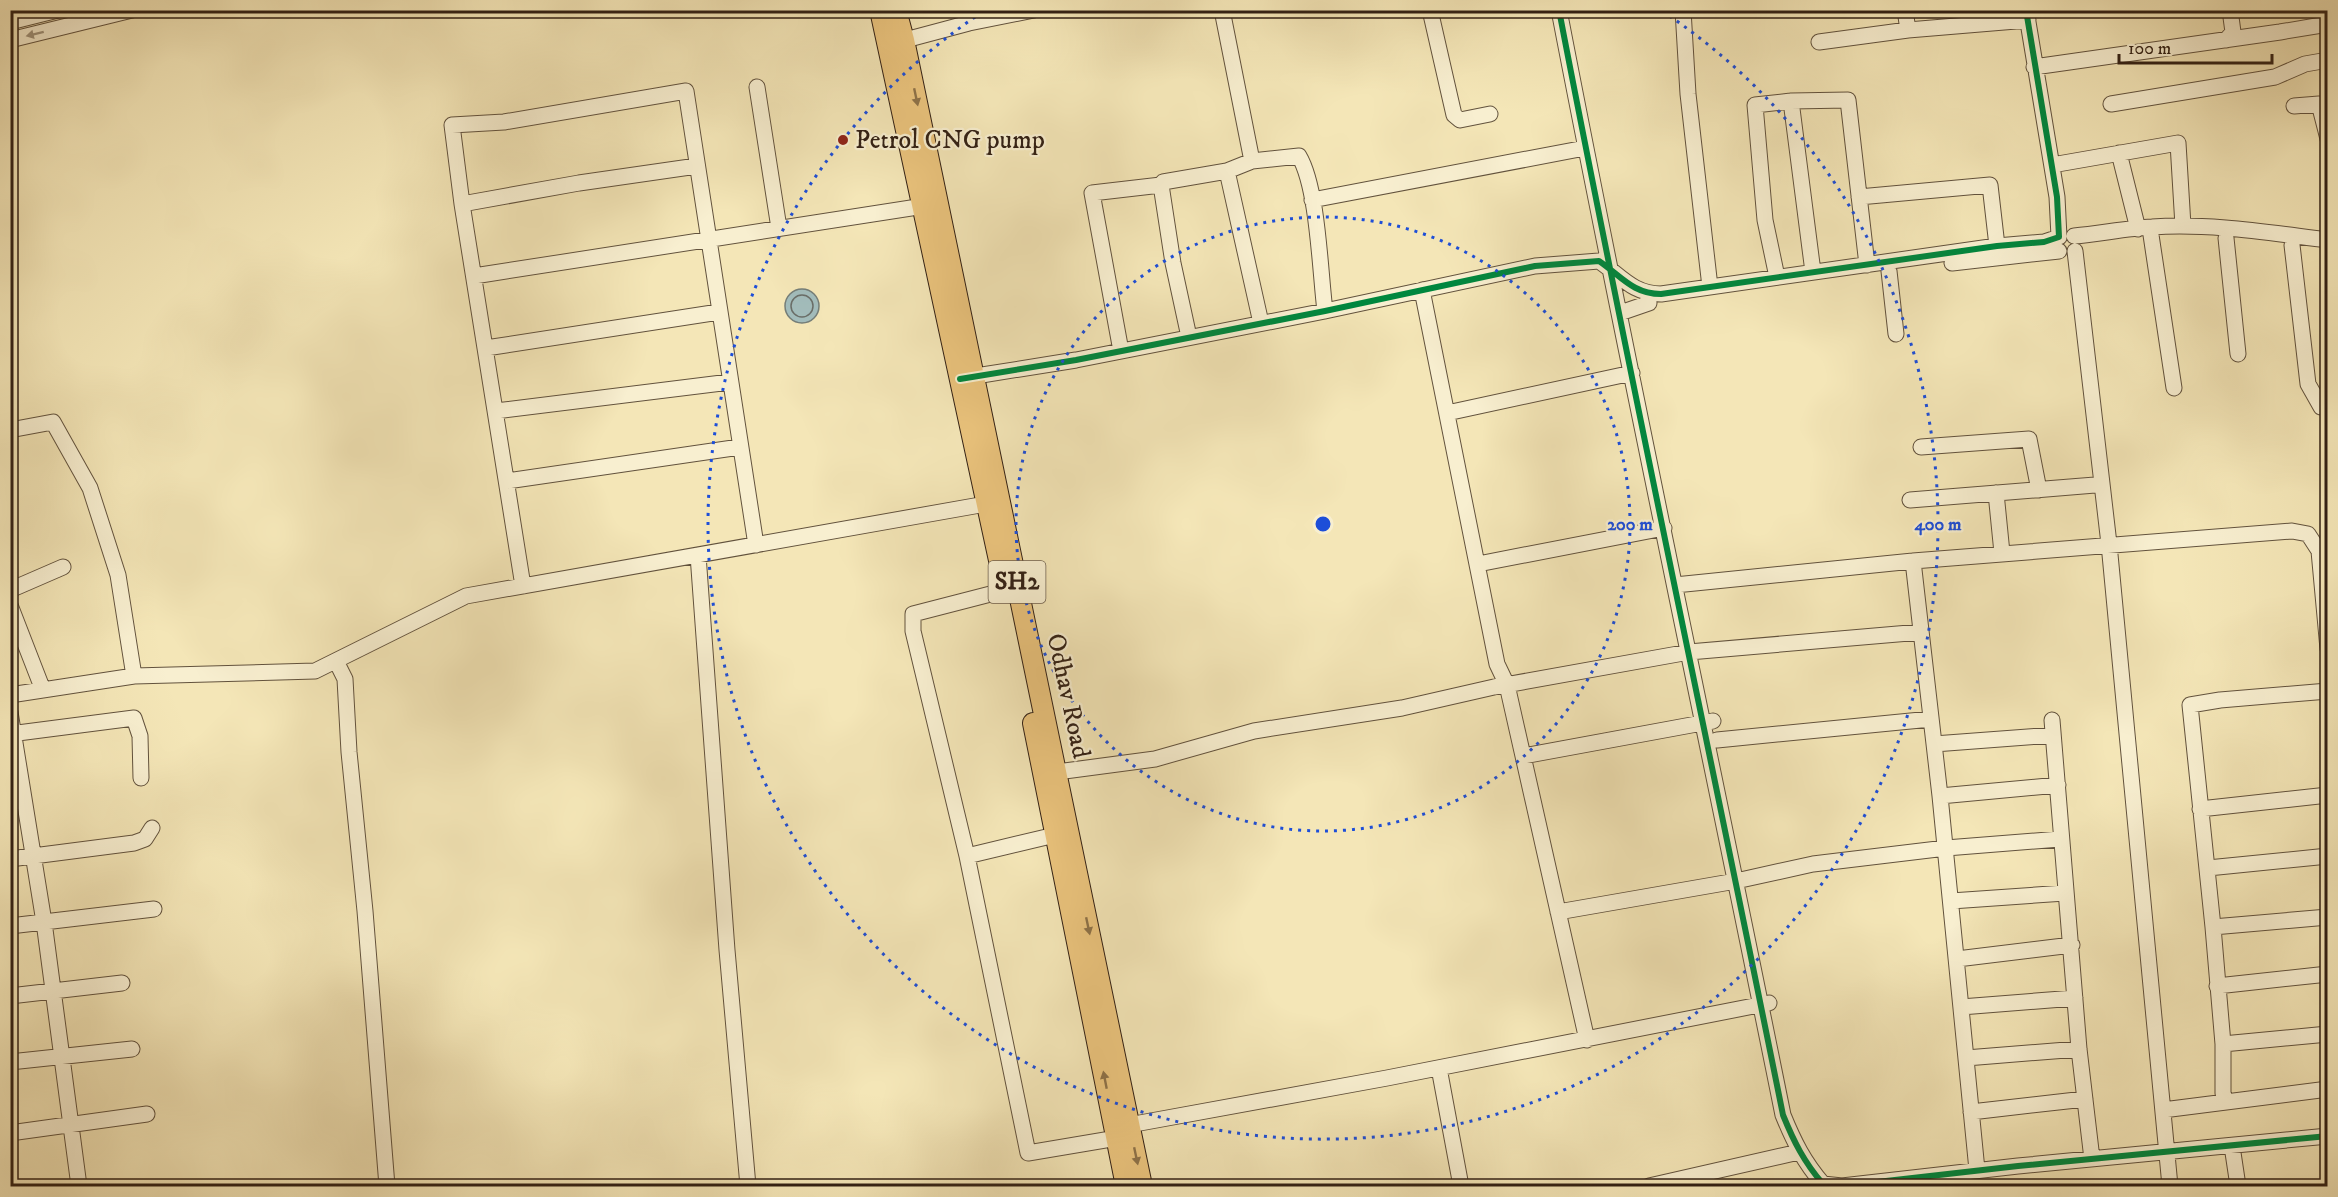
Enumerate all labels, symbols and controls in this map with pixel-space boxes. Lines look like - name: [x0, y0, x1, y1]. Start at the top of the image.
- scale bar: [2119, 27, 2272, 65]
- one-way arrow: [26, 30, 44, 40]
- text: 100 m: [2128, 38, 2171, 60]
- one-way arrow: [912, 88, 921, 107]
- place label: Petrol CNG pump: [855, 124, 1045, 157]
- marker: Petrol CNG pump: [836, 133, 850, 147]
- centre of rings: [1313, 514, 1333, 534]
- text: 200 m: [1607, 514, 1653, 536]
- text: 400 m: [1913, 514, 1962, 536]
- road number: SH2: [988, 561, 1046, 603]
- street label: Odhav Road: [1039, 631, 1097, 761]
- one-way arrow: [1084, 916, 1093, 935]
- one-way arrow: [1100, 1071, 1109, 1090]
- one-way arrow: [1132, 1146, 1141, 1165]

